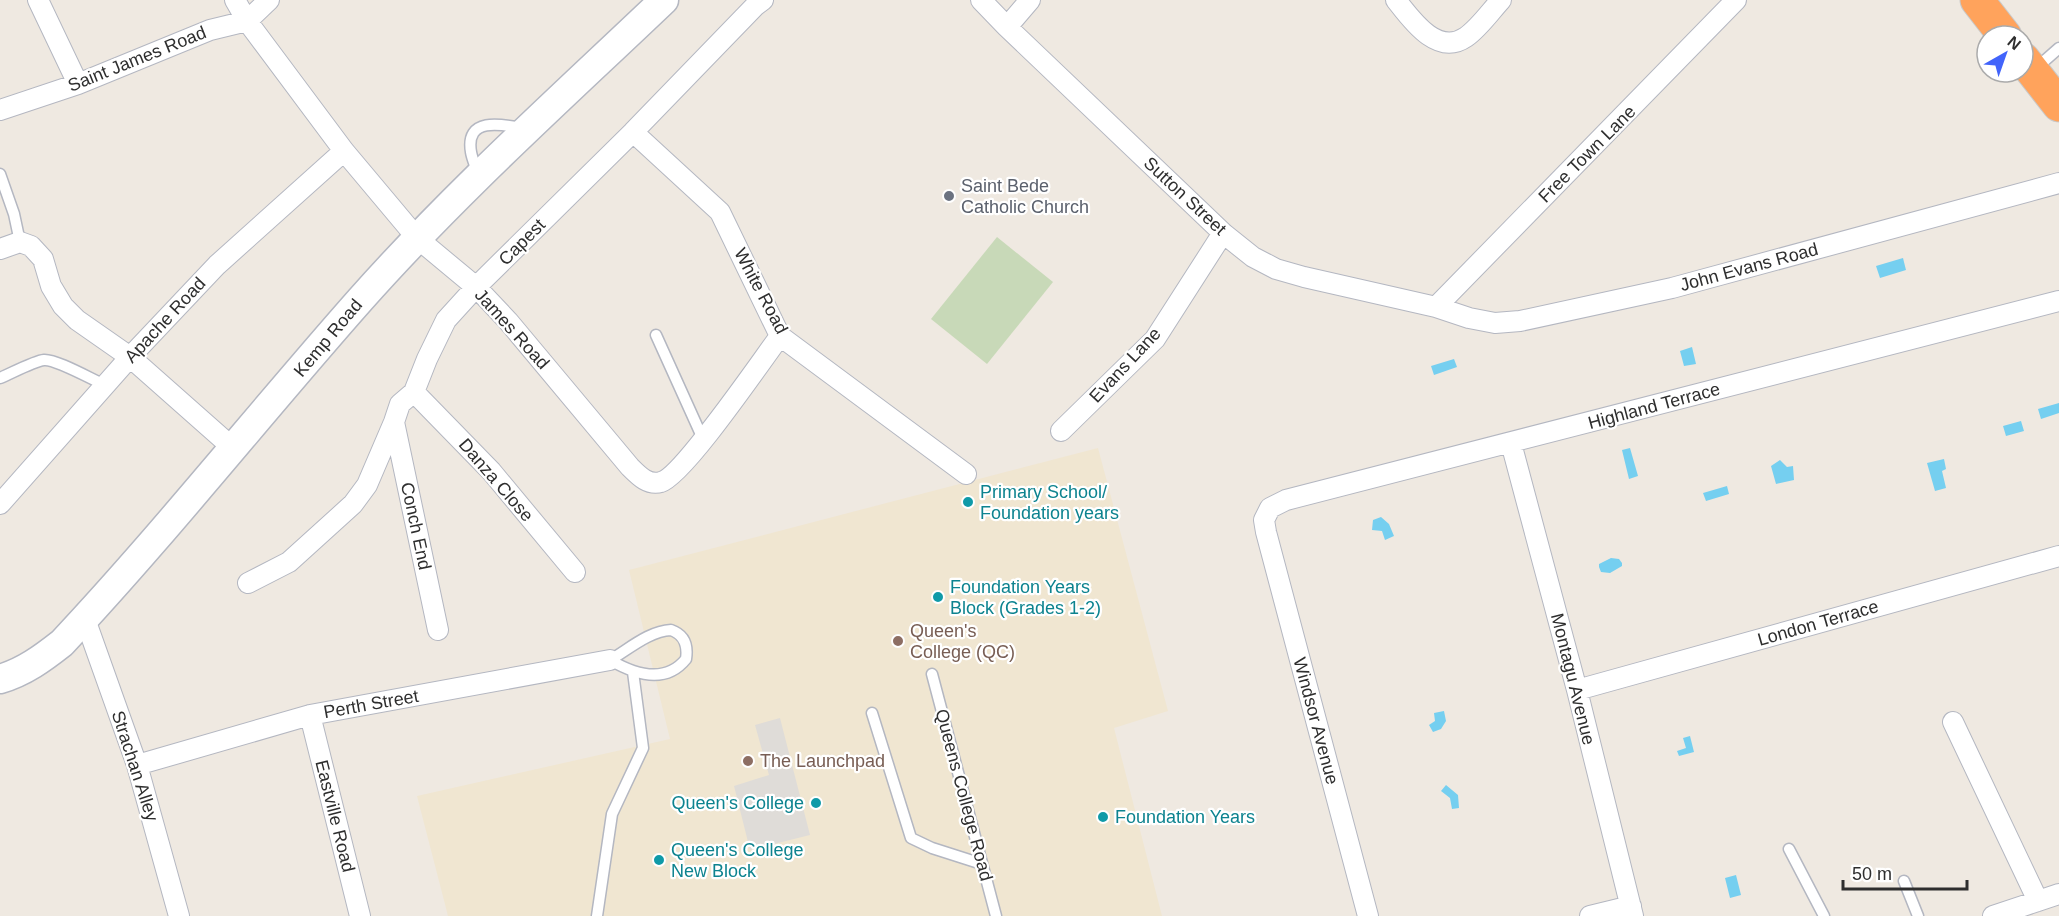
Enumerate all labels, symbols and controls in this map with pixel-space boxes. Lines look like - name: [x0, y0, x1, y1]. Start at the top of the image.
- street label: Saint James Road: [65, 22, 209, 96]
- north arrow: [1975, 24, 2035, 84]
- text: N: [2004, 33, 2024, 53]
- street label: Free Town Lane: [1534, 101, 1640, 207]
- street label: Sutton Street: [1140, 153, 1230, 239]
- place label: Saint Bede Catholic Church: [961, 176, 1089, 217]
- marker: Saint Bede Catholic Church: [942, 189, 956, 203]
- street label: Capest: [495, 215, 549, 269]
- street label: John Evans Road: [1678, 239, 1820, 295]
- street label: White Road: [730, 245, 792, 337]
- street label: Apache Road: [120, 273, 210, 367]
- street label: James Road: [471, 285, 553, 373]
- street label: Kemp Road: [290, 295, 366, 381]
- street label: Evans Lane: [1085, 323, 1165, 407]
- street label: Highland Terrace: [1586, 379, 1722, 433]
- street label: Danza Close: [455, 435, 537, 525]
- street label: Conch End: [397, 480, 435, 572]
- place label: Primary School/ Foundation years: [980, 482, 1119, 523]
- marker: Primary School/ Foundation years: [961, 495, 975, 509]
- place label: Foundation Years Block (Grades 1-2): [950, 577, 1101, 618]
- marker: Foundation Years Block (Grades 1-2): [931, 590, 945, 604]
- street label: London Terrace: [1755, 596, 1881, 650]
- street label: Montagu Avenue: [1547, 611, 1599, 747]
- place label: Queen's College (QC): [910, 621, 1015, 662]
- marker: Queen's College (QC): [891, 634, 905, 648]
- street label: Windsor Avenue: [1289, 655, 1343, 787]
- street label: Perth Street: [322, 686, 420, 722]
- street label: Queens College Road: [931, 707, 997, 883]
- street label: Strachan Alley: [108, 708, 162, 824]
- place label: The Launchpad: [760, 751, 885, 771]
- marker: The Launchpad: [741, 754, 755, 768]
- street label: Eastville Road: [311, 758, 359, 874]
- place label: Queen's College: [671, 793, 804, 813]
- marker: Queen's College: [809, 796, 823, 810]
- place label: Foundation Years: [1115, 807, 1255, 827]
- marker: Foundation Years: [1096, 810, 1110, 824]
- place label: Queen's College New Block: [671, 840, 804, 881]
- marker: Queen's College New Block: [652, 853, 666, 867]
- scale bar: [1843, 853, 1968, 891]
- text: 50 m: [1852, 864, 1892, 884]

